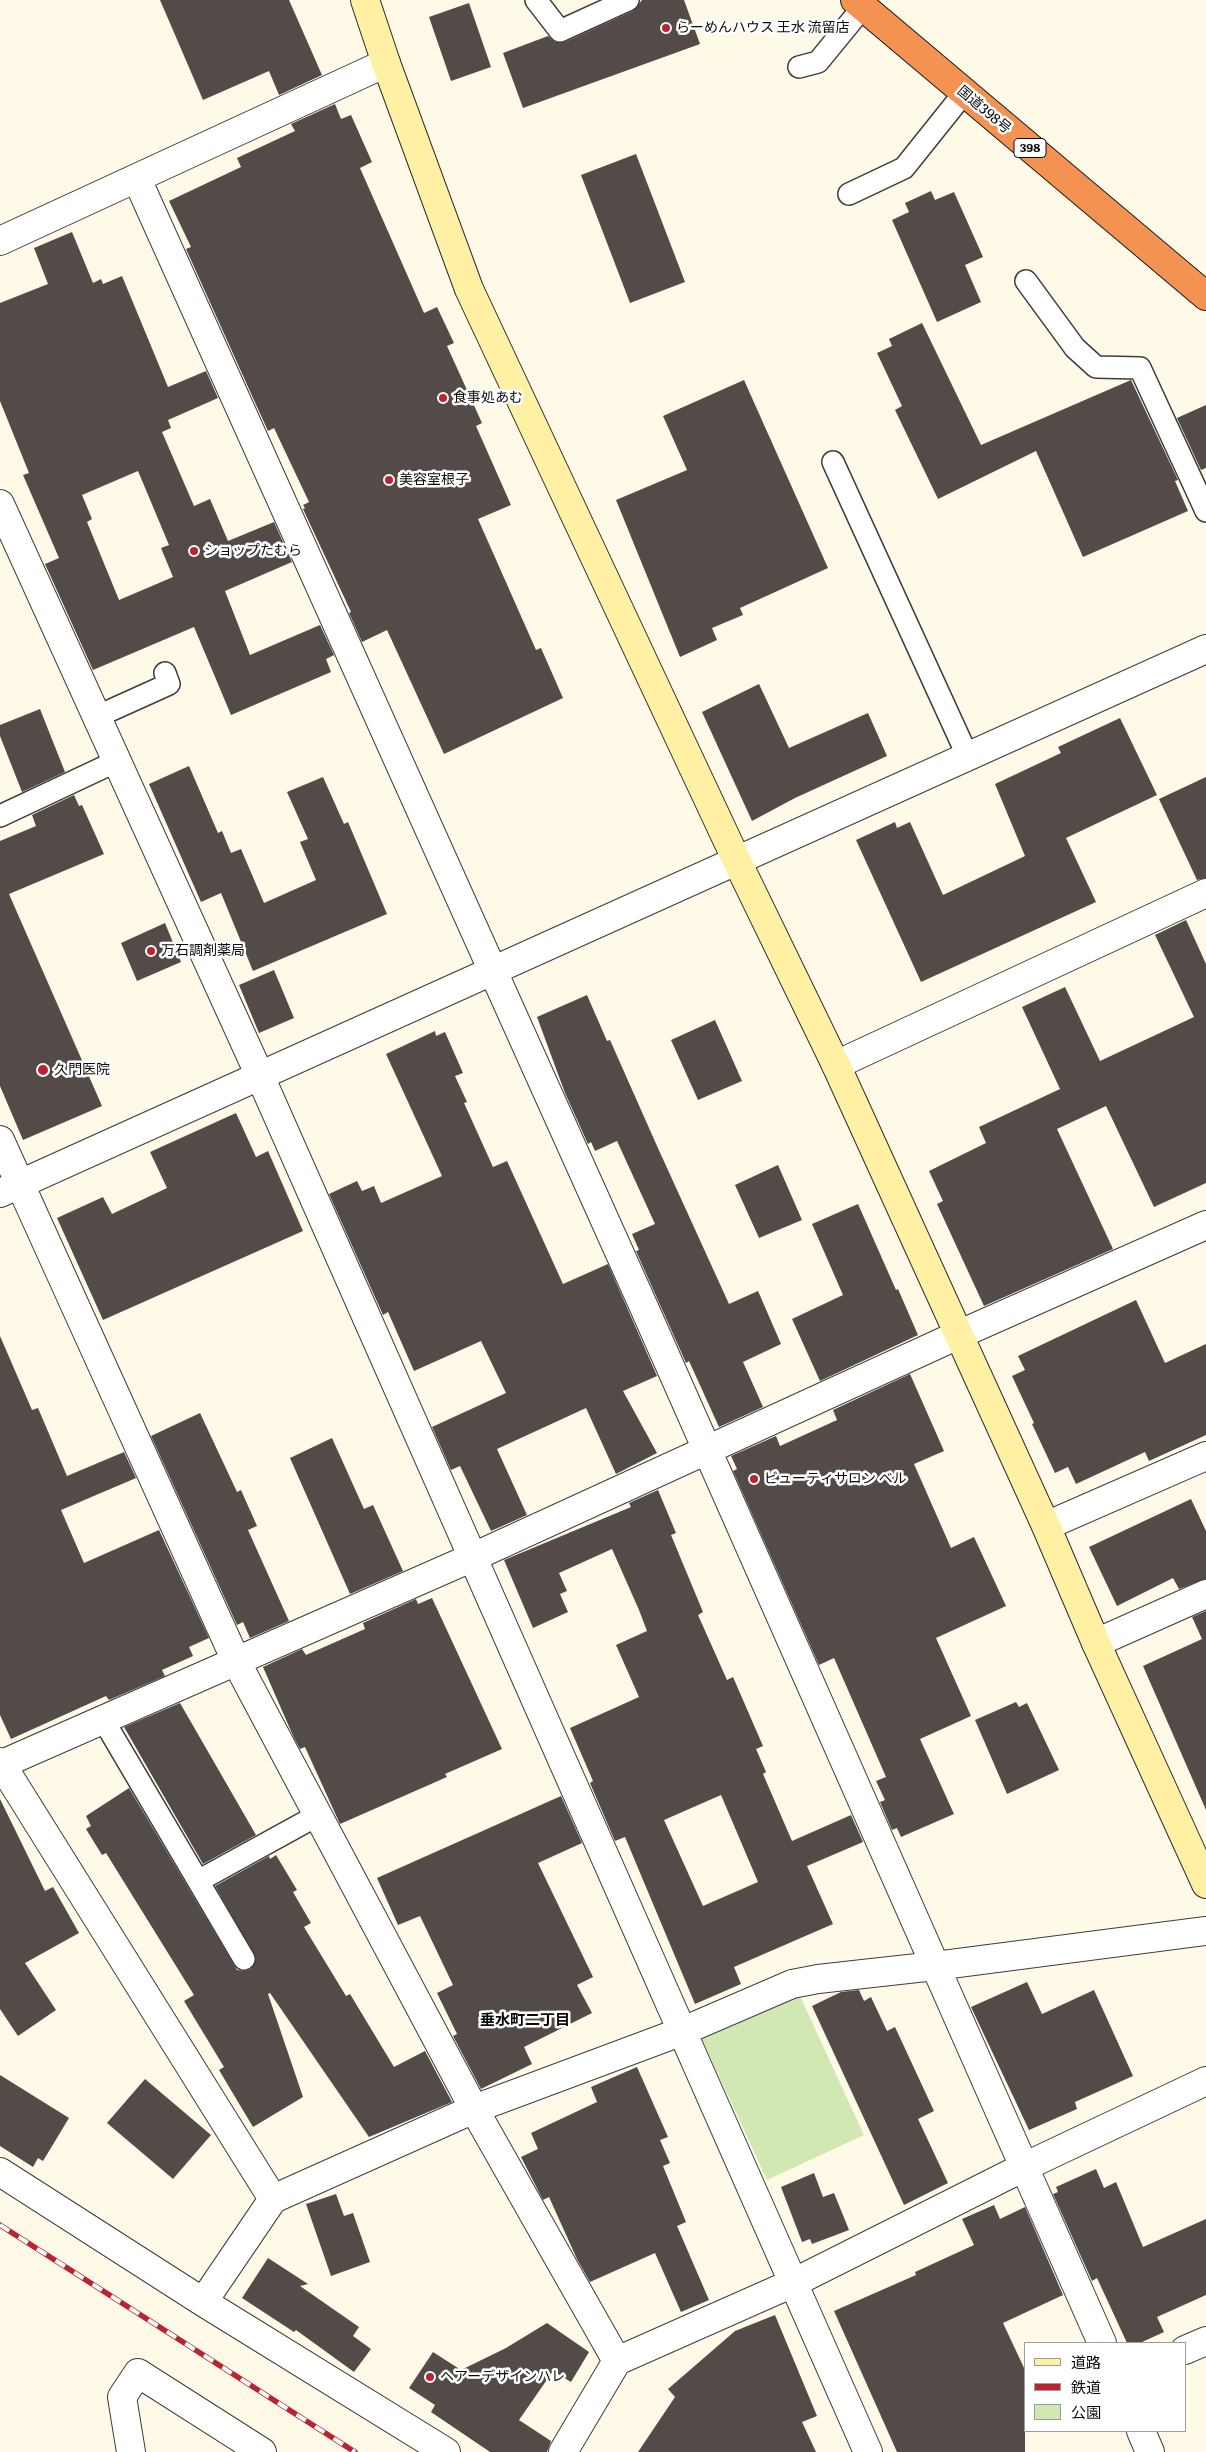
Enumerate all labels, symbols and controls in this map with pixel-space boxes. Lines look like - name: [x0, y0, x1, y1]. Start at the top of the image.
- place label: らーめんハウス 王水 流留店: [676, 20, 850, 36]
- marker: らーめんハウス 王水 流留店: [660, 22, 672, 34]
- street label: 国道398号: [954, 83, 1014, 137]
- road number: 398: [1014, 138, 1046, 158]
- place label: 食事処あむ: [453, 390, 523, 406]
- marker: 食事処あむ: [437, 392, 449, 404]
- place label: 美容室根子: [399, 472, 469, 488]
- marker: 美容室根子: [383, 474, 395, 486]
- place label: ショップたむら: [204, 543, 302, 559]
- marker: ショップたむら: [188, 545, 200, 557]
- place label: 万石調剤薬局: [161, 943, 245, 959]
- marker: 万石調剤薬局: [145, 945, 157, 957]
- place label: 久門医院: [54, 1062, 110, 1078]
- marker: 久門医院: [36, 1063, 50, 1077]
- place label: ビューティサロン ベル: [764, 1471, 907, 1487]
- marker: ビューティサロン ベル: [748, 1473, 760, 1485]
- district label: 垂水町二丁目: [480, 2012, 570, 2030]
- legend: [1024, 2342, 1186, 2432]
- text: 道路: [1071, 2350, 1101, 2373]
- place label: ヘアーデザインハレ: [440, 2369, 565, 2385]
- marker: ヘアーデザインハレ: [424, 2371, 436, 2383]
- text: 鉄道: [1071, 2375, 1101, 2398]
- text: 公園: [1071, 2400, 1101, 2423]

